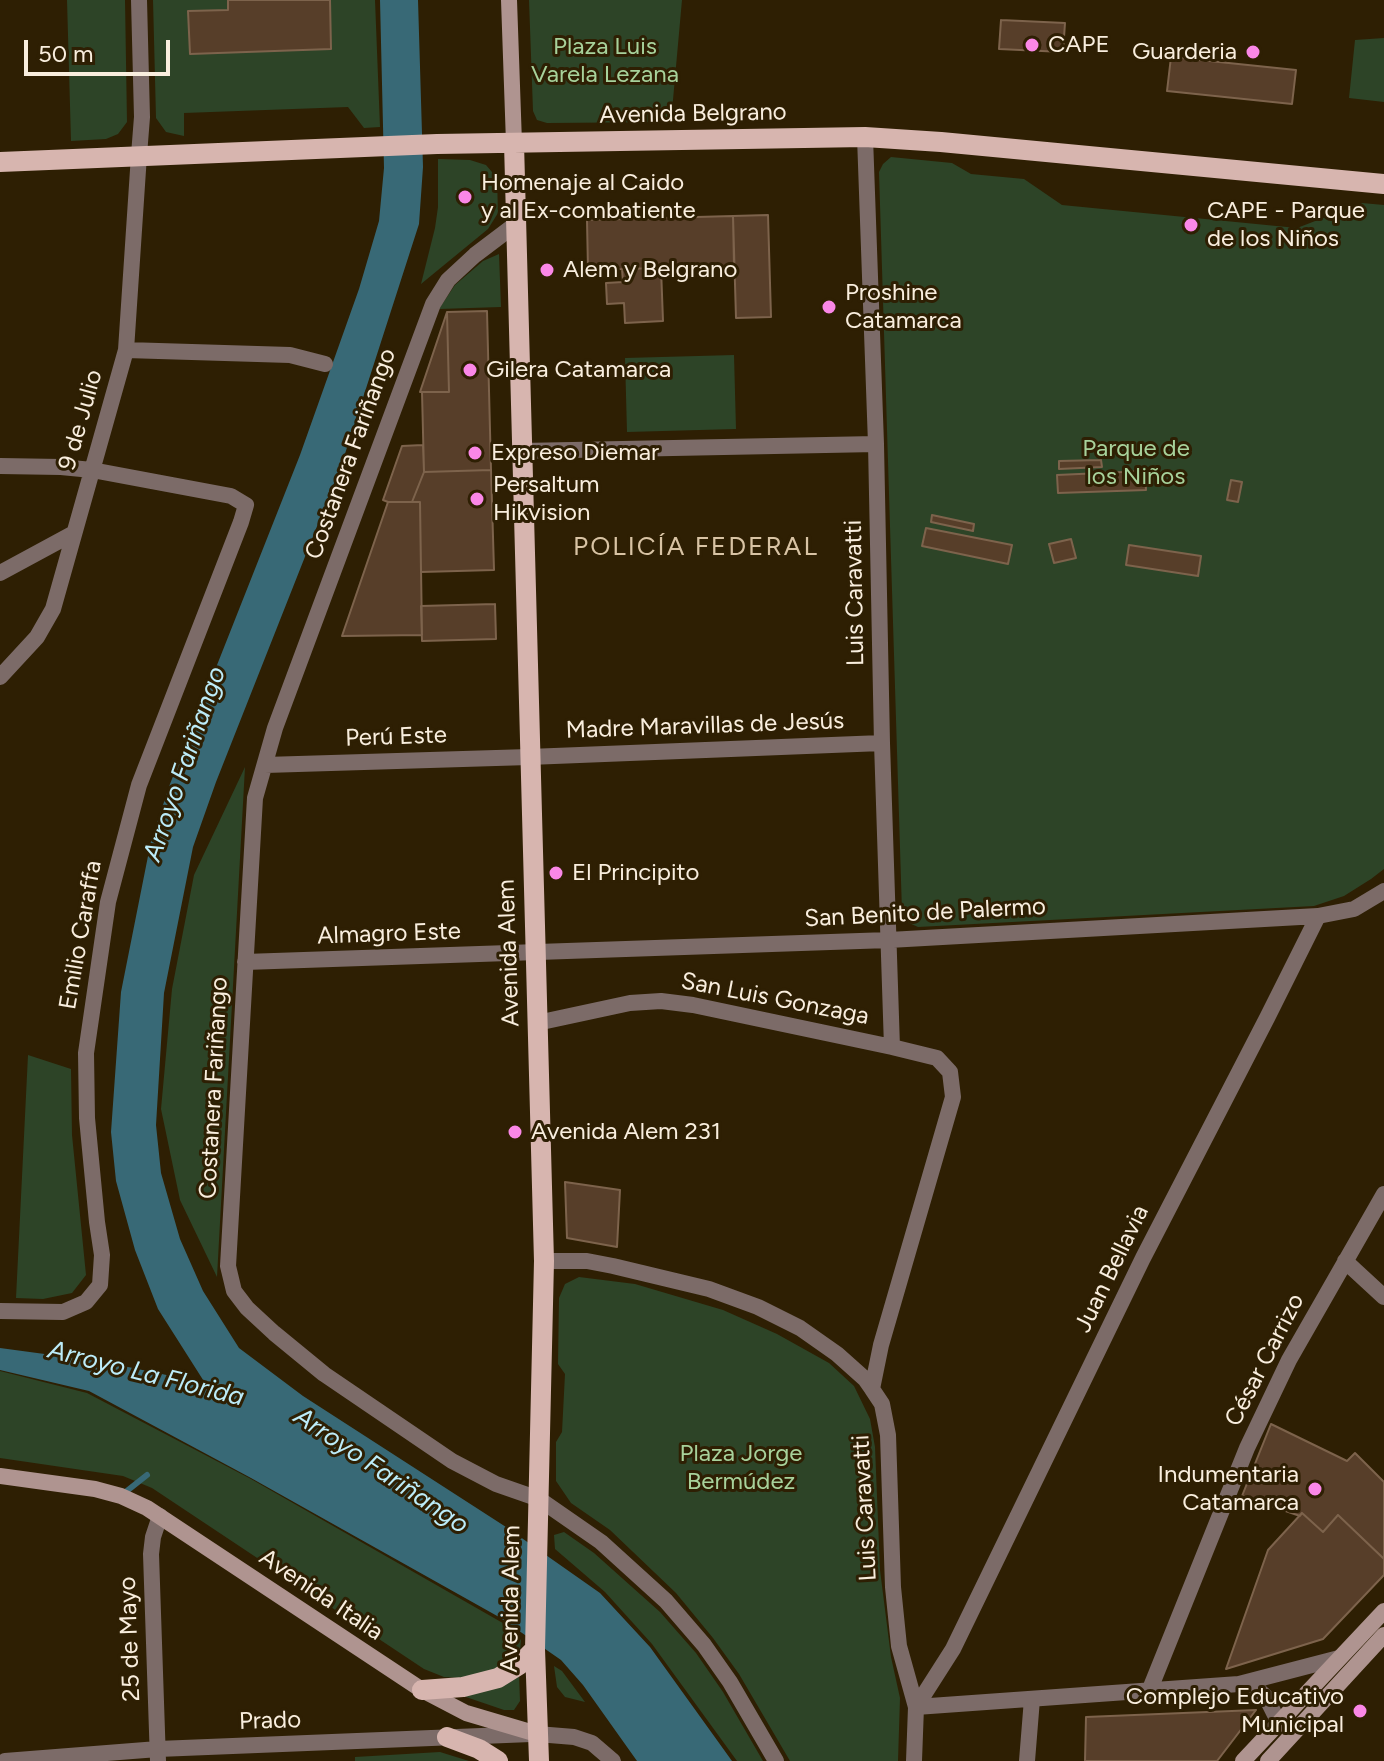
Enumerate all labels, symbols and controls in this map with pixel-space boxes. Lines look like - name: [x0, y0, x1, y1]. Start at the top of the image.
- scale bar: [28, 24, 174, 74]
- place label: CAPE: [1048, 31, 1110, 59]
- park label: Plaza Luis Varela Lezana: [531, 33, 679, 89]
- marker: CAPE: [1023, 36, 1041, 54]
- place label: Guarderia: [1132, 38, 1237, 66]
- text: 50 m: [38, 39, 94, 68]
- marker: Guarderia: [1244, 43, 1262, 61]
- street label: Avenida Belgrano: [599, 98, 787, 130]
- place label: Homenaje al Caido y al Ex-combatiente: [481, 169, 695, 225]
- marker: Homenaje al Caido y al Ex-combatiente: [456, 188, 474, 206]
- place label: CAPE - Parque de los Niños: [1207, 197, 1365, 253]
- marker: CAPE - Parque de los Niños: [1182, 216, 1200, 234]
- place label: Alem y Belgrano: [563, 256, 737, 284]
- marker: Alem y Belgrano: [538, 261, 556, 279]
- place label: Proshine Catamarca: [845, 279, 962, 335]
- marker: Proshine Catamarca: [820, 298, 838, 316]
- street label: Costanera Fariñango: [299, 345, 403, 563]
- place label: Gilera Catamarca: [486, 356, 671, 384]
- marker: Gilera Catamarca: [461, 361, 479, 379]
- street label: 9 de Julio: [53, 366, 109, 474]
- park label: Parque de los Niños: [1082, 435, 1190, 491]
- place label: Expreso Diemar: [491, 439, 659, 467]
- marker: Expreso Diemar: [466, 444, 484, 462]
- place label: Persaltum Hikvision: [493, 471, 599, 527]
- marker: Persaltum Hikvision: [468, 490, 486, 508]
- street label: Luis Caravatti: [839, 520, 871, 666]
- district label: POLICÍA FEDERAL: [573, 531, 819, 563]
- water label: Arroyo Fariñango: [137, 663, 233, 865]
- street label: Madre Maravillas de Jesús: [565, 707, 845, 745]
- street label: Perú Este: [345, 721, 447, 753]
- street label: Emilio Caraffa: [54, 858, 108, 1012]
- place label: El Principito: [572, 859, 700, 887]
- marker: El Principito: [547, 864, 565, 882]
- street label: Avenida Alem: [492, 879, 526, 1027]
- street label: San Benito de Palermo: [804, 892, 1046, 934]
- street label: Almagro Este: [317, 917, 461, 951]
- street label: San Luis Gonzaga: [679, 967, 871, 1031]
- street label: Costanera Fariñango: [194, 976, 234, 1200]
- place label: Avenida Alem 231: [531, 1118, 721, 1146]
- marker: Avenida Alem 231: [506, 1123, 524, 1141]
- street label: Juan Bellavia: [1069, 1201, 1155, 1337]
- street label: César Carrizo: [1219, 1289, 1311, 1431]
- water label: Arroyo La Florida: [45, 1335, 247, 1413]
- water label: Arroyo Fariñango: [288, 1401, 474, 1541]
- street label: Luis Caravatti: [847, 1434, 883, 1582]
- park label: Plaza Jorge Bermúdez: [680, 1440, 802, 1496]
- place label: Indumentaria Catamarca: [1158, 1461, 1299, 1517]
- marker: Indumentaria Catamarca: [1306, 1480, 1324, 1498]
- street label: Avenida Alem: [495, 1525, 527, 1673]
- street label: Avenida Italia: [254, 1543, 388, 1647]
- street label: 25 de Mayo: [113, 1576, 147, 1702]
- place label: Complejo Educativo Municipal: [1126, 1683, 1344, 1739]
- marker: Complejo Educativo Municipal: [1351, 1702, 1369, 1720]
- street label: Prado: [238, 1706, 302, 1736]

